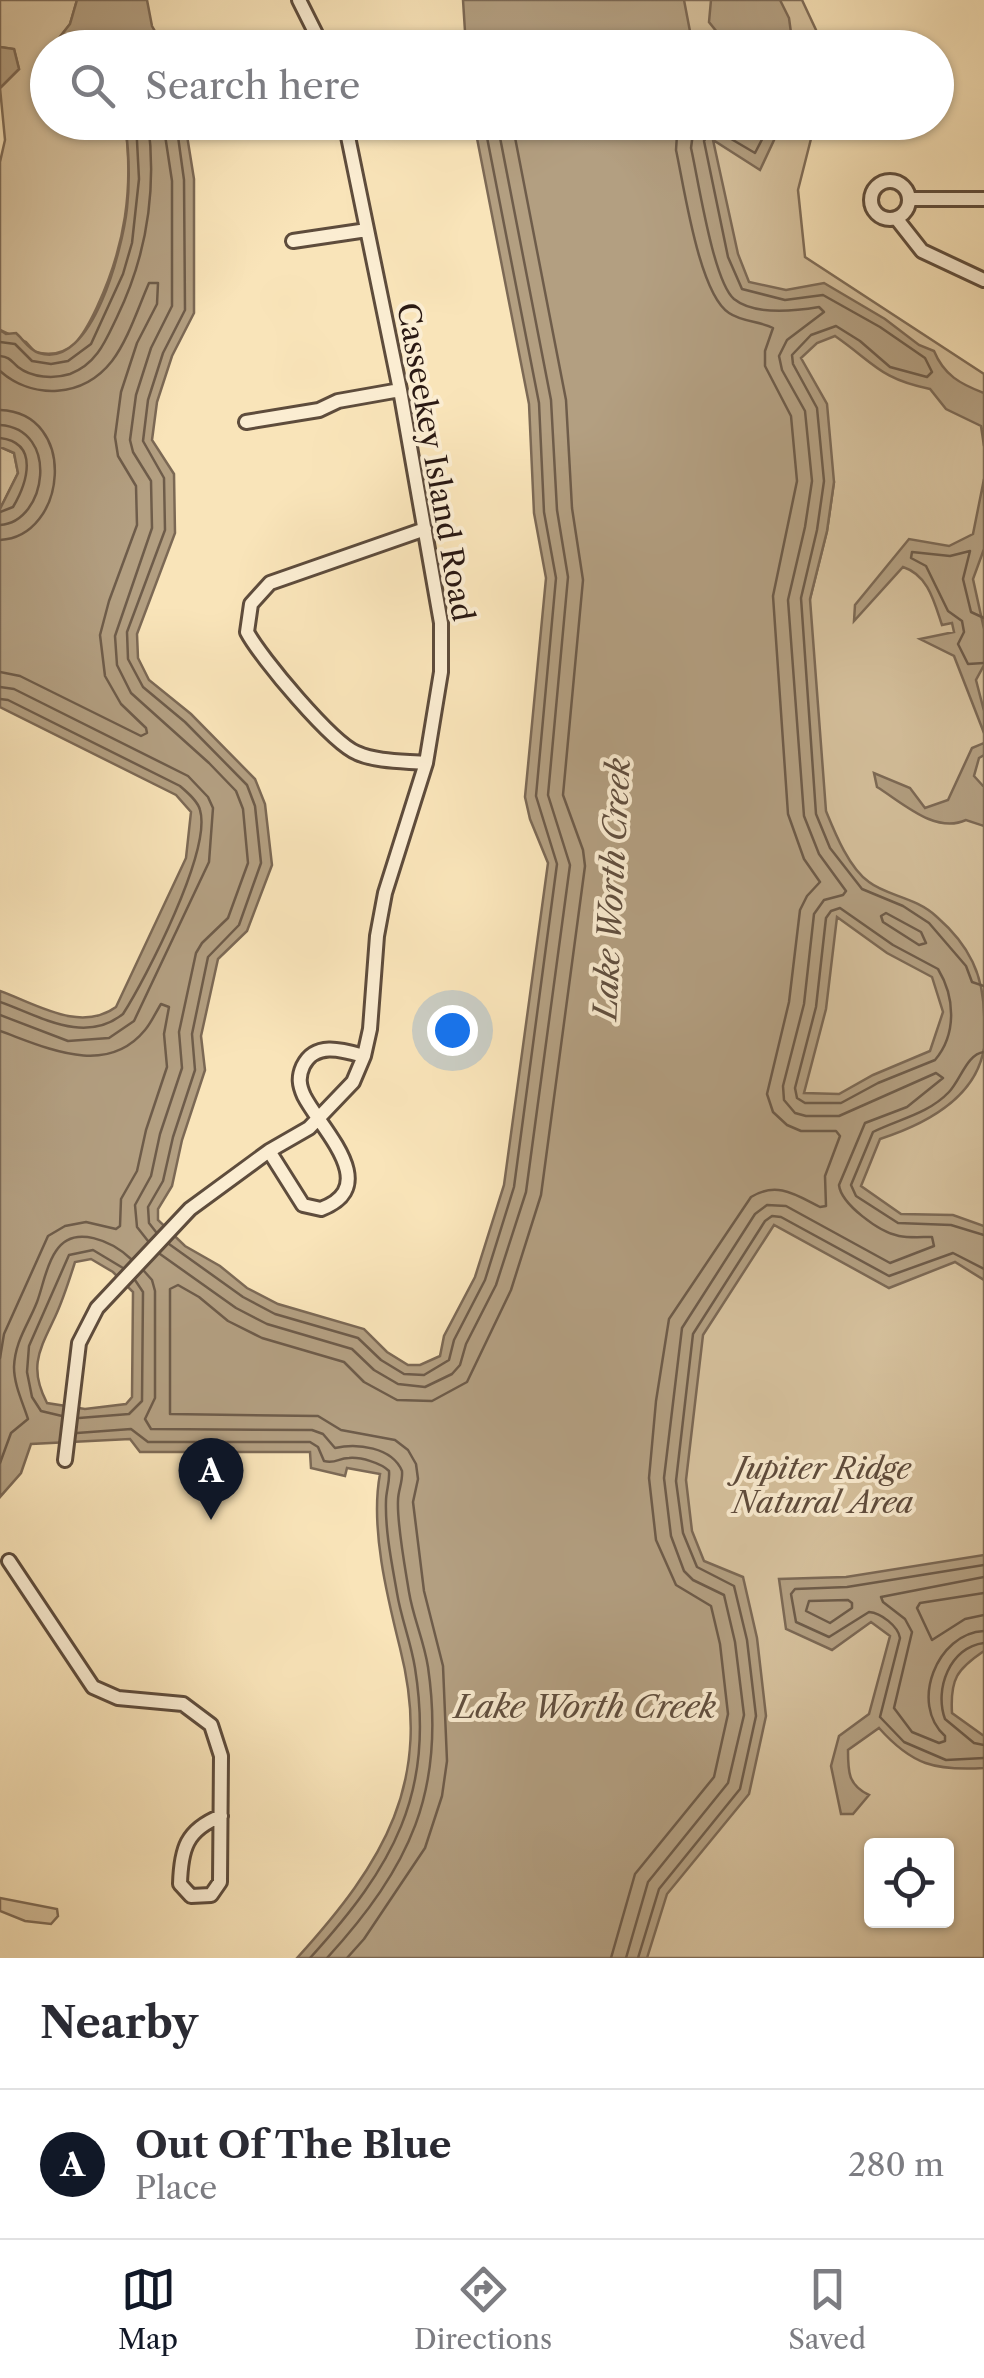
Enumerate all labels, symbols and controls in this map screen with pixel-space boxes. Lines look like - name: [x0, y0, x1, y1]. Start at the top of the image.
- search box: [30, 30, 954, 140]
- icon: search: [65, 58, 120, 113]
- text: Search here: [145, 62, 360, 109]
- street label: Casseekey Island Road: [389, 300, 482, 624]
- water label: Lake Worth Creek: [585, 757, 638, 1024]
- your location: [427, 1005, 478, 1056]
- pin: A: [178, 1438, 244, 1520]
- park label: Jupiter Ridge Natural Area: [727, 1450, 914, 1521]
- water label: Lake Worth Creek: [451, 1687, 716, 1726]
- map controls: [864, 1838, 954, 1928]
- button: locate: [864, 1838, 954, 1928]
- text: Nearby: [40, 1997, 198, 2049]
- text: Out Of The Blue: [135, 2121, 452, 2168]
- text: A: [60, 2145, 85, 2184]
- text: 280 m: [848, 2145, 944, 2184]
- text: Place: [135, 2168, 217, 2207]
- tab: Map: [118, 2262, 178, 2356]
- tab: Directions: [414, 2262, 552, 2356]
- tab: Saved: [788, 2262, 866, 2356]

